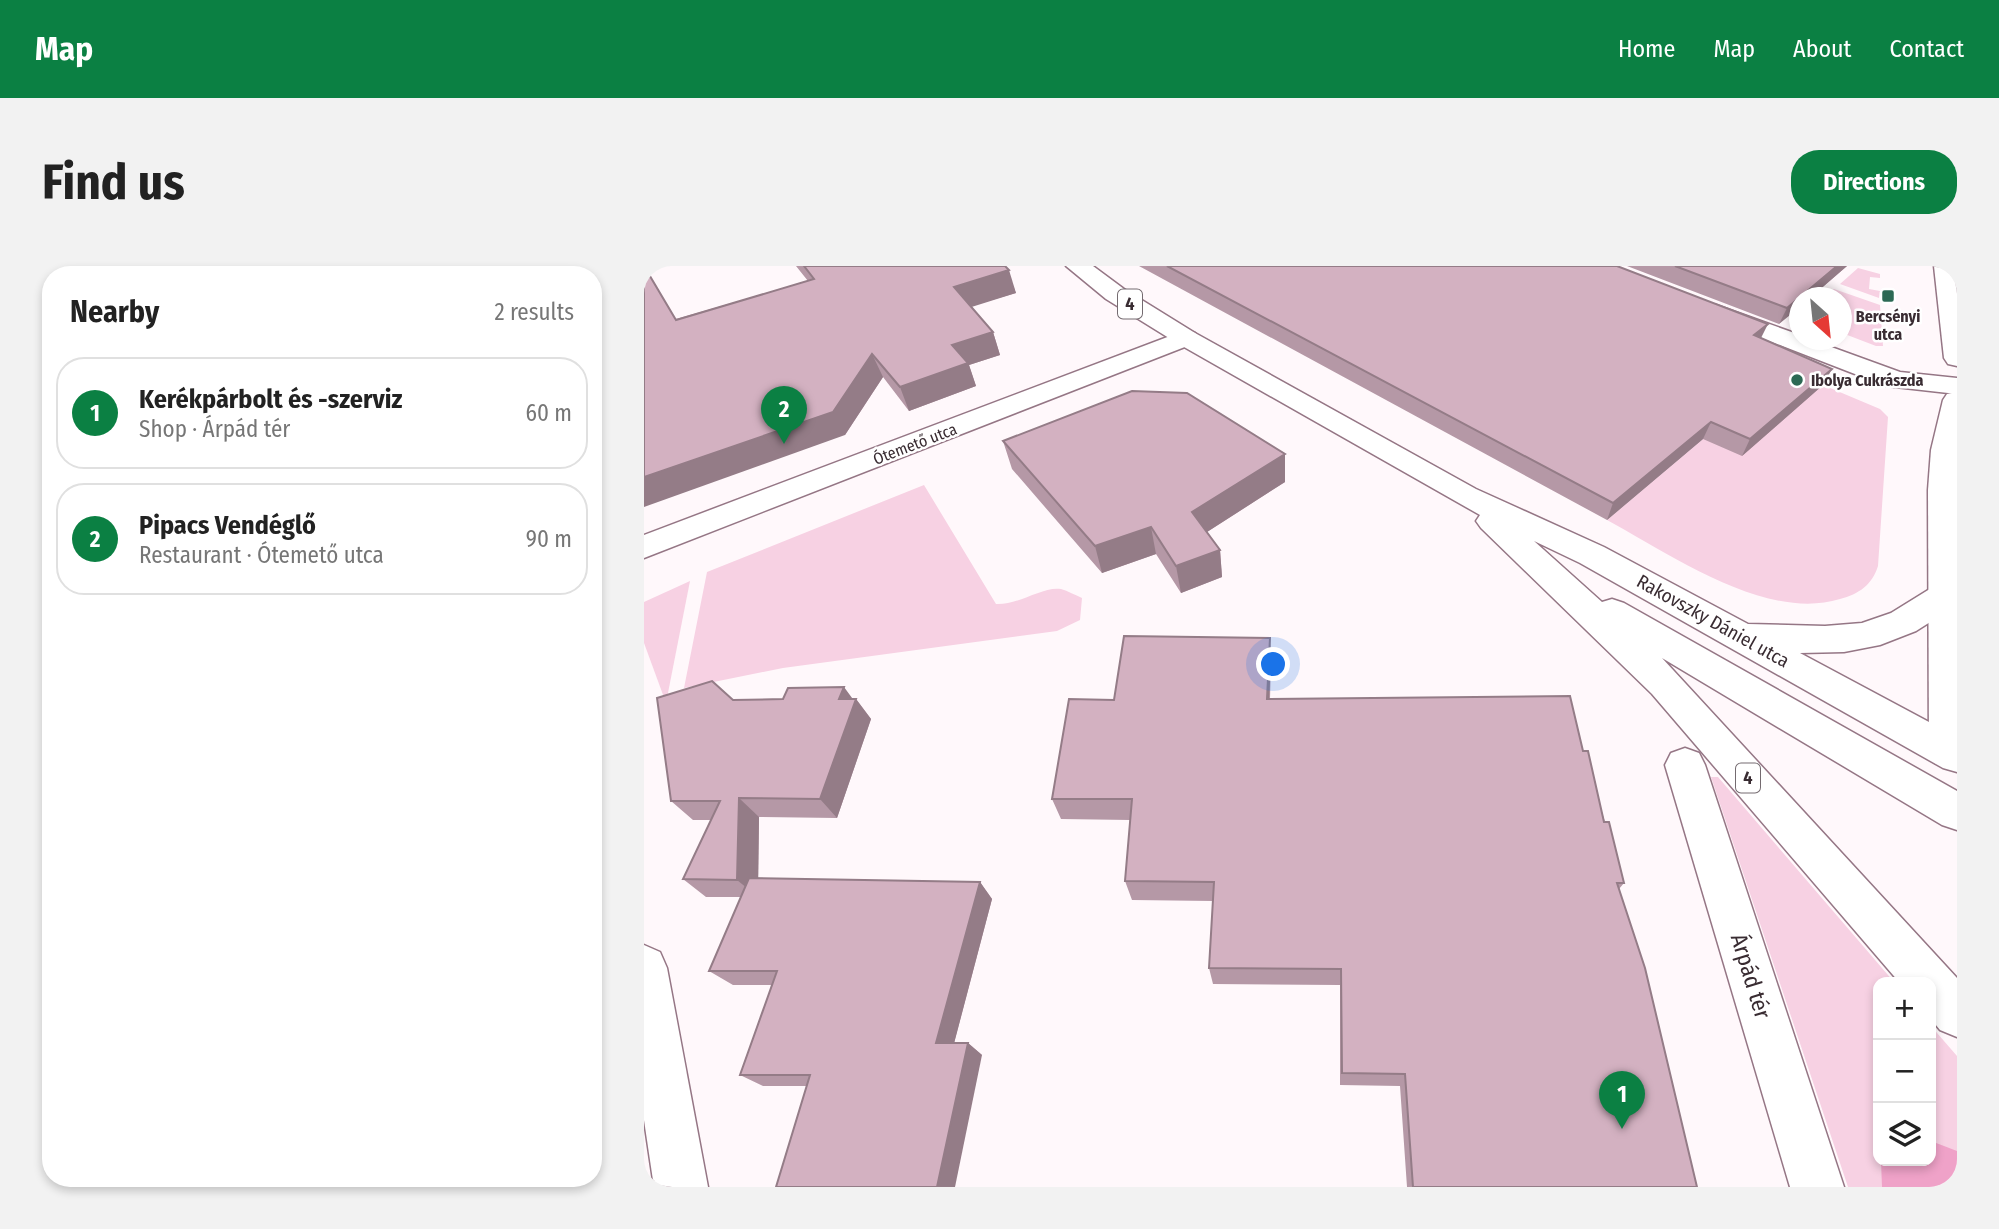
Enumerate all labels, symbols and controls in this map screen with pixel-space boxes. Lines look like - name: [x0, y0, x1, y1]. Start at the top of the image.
- text: Map: [35, 29, 93, 69]
- text: Home: [1618, 35, 1675, 63]
- text: Map: [1713, 35, 1755, 63]
- text: About: [1793, 35, 1851, 63]
- text: Contact: [1889, 35, 1964, 63]
- button: Directions: [1791, 150, 1957, 214]
- text: Find us: [42, 153, 185, 212]
- north arrow: [1789, 287, 1852, 350]
- marker: Bercsényi utca: [1880, 288, 1896, 304]
- road number: 4: [1118, 290, 1142, 318]
- text: Nearby: [70, 294, 159, 330]
- text: 2 results: [494, 298, 574, 326]
- place label: Bercsényi utca: [1856, 307, 1920, 344]
- place label: Ibolya Cukrászda: [1811, 371, 1923, 390]
- marker: Ibolya Cukrászda: [1789, 372, 1805, 388]
- text: Kerékpárbolt és -szerviz: [139, 384, 402, 415]
- pin: 2: [761, 386, 807, 444]
- text: 1: [90, 399, 100, 427]
- text: 60 m: [526, 399, 572, 427]
- text: Shop · Árpád tér: [139, 415, 290, 443]
- street label: Ótemető utca: [870, 419, 960, 469]
- text: Pipacs Vendéglő: [139, 510, 316, 541]
- text: 2: [90, 525, 100, 553]
- text: 90 m: [526, 525, 572, 553]
- text: Restaurant · Ótemető utca: [139, 541, 384, 569]
- street label: Rakovszky Dániel utca: [1633, 570, 1793, 672]
- your location: [1256, 647, 1290, 681]
- road number: 4: [1736, 764, 1760, 792]
- street label: Árpád tér: [1725, 930, 1778, 1022]
- map controls: [1873, 977, 1936, 1166]
- button: +: [1873, 977, 1936, 1040]
- button: −: [1873, 1040, 1936, 1103]
- pin: 1: [1599, 1071, 1645, 1129]
- button: layers: [1873, 1103, 1936, 1166]

